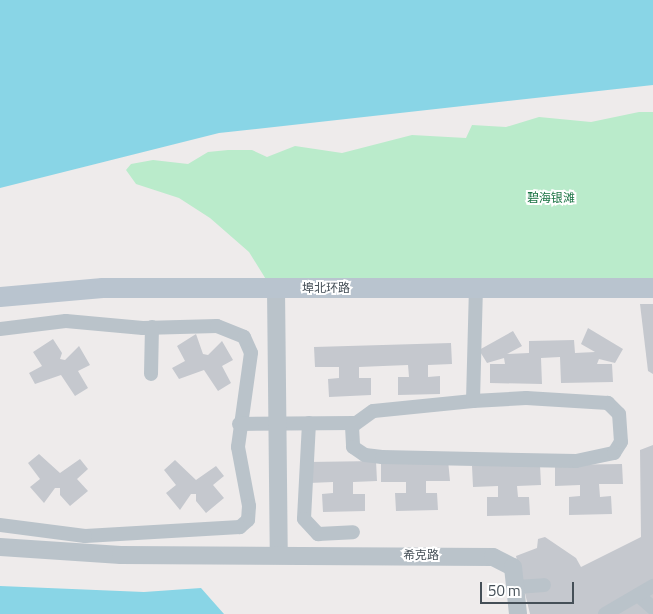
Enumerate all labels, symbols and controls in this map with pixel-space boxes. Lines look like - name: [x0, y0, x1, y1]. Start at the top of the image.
- park label: 碧海银滩: [527, 191, 575, 205]
- street label: 埠北环路: [302, 281, 350, 295]
- street label: 希克路: [403, 548, 439, 562]
- scale bar: [483, 572, 577, 604]
- text: 50 m: [488, 579, 521, 602]

